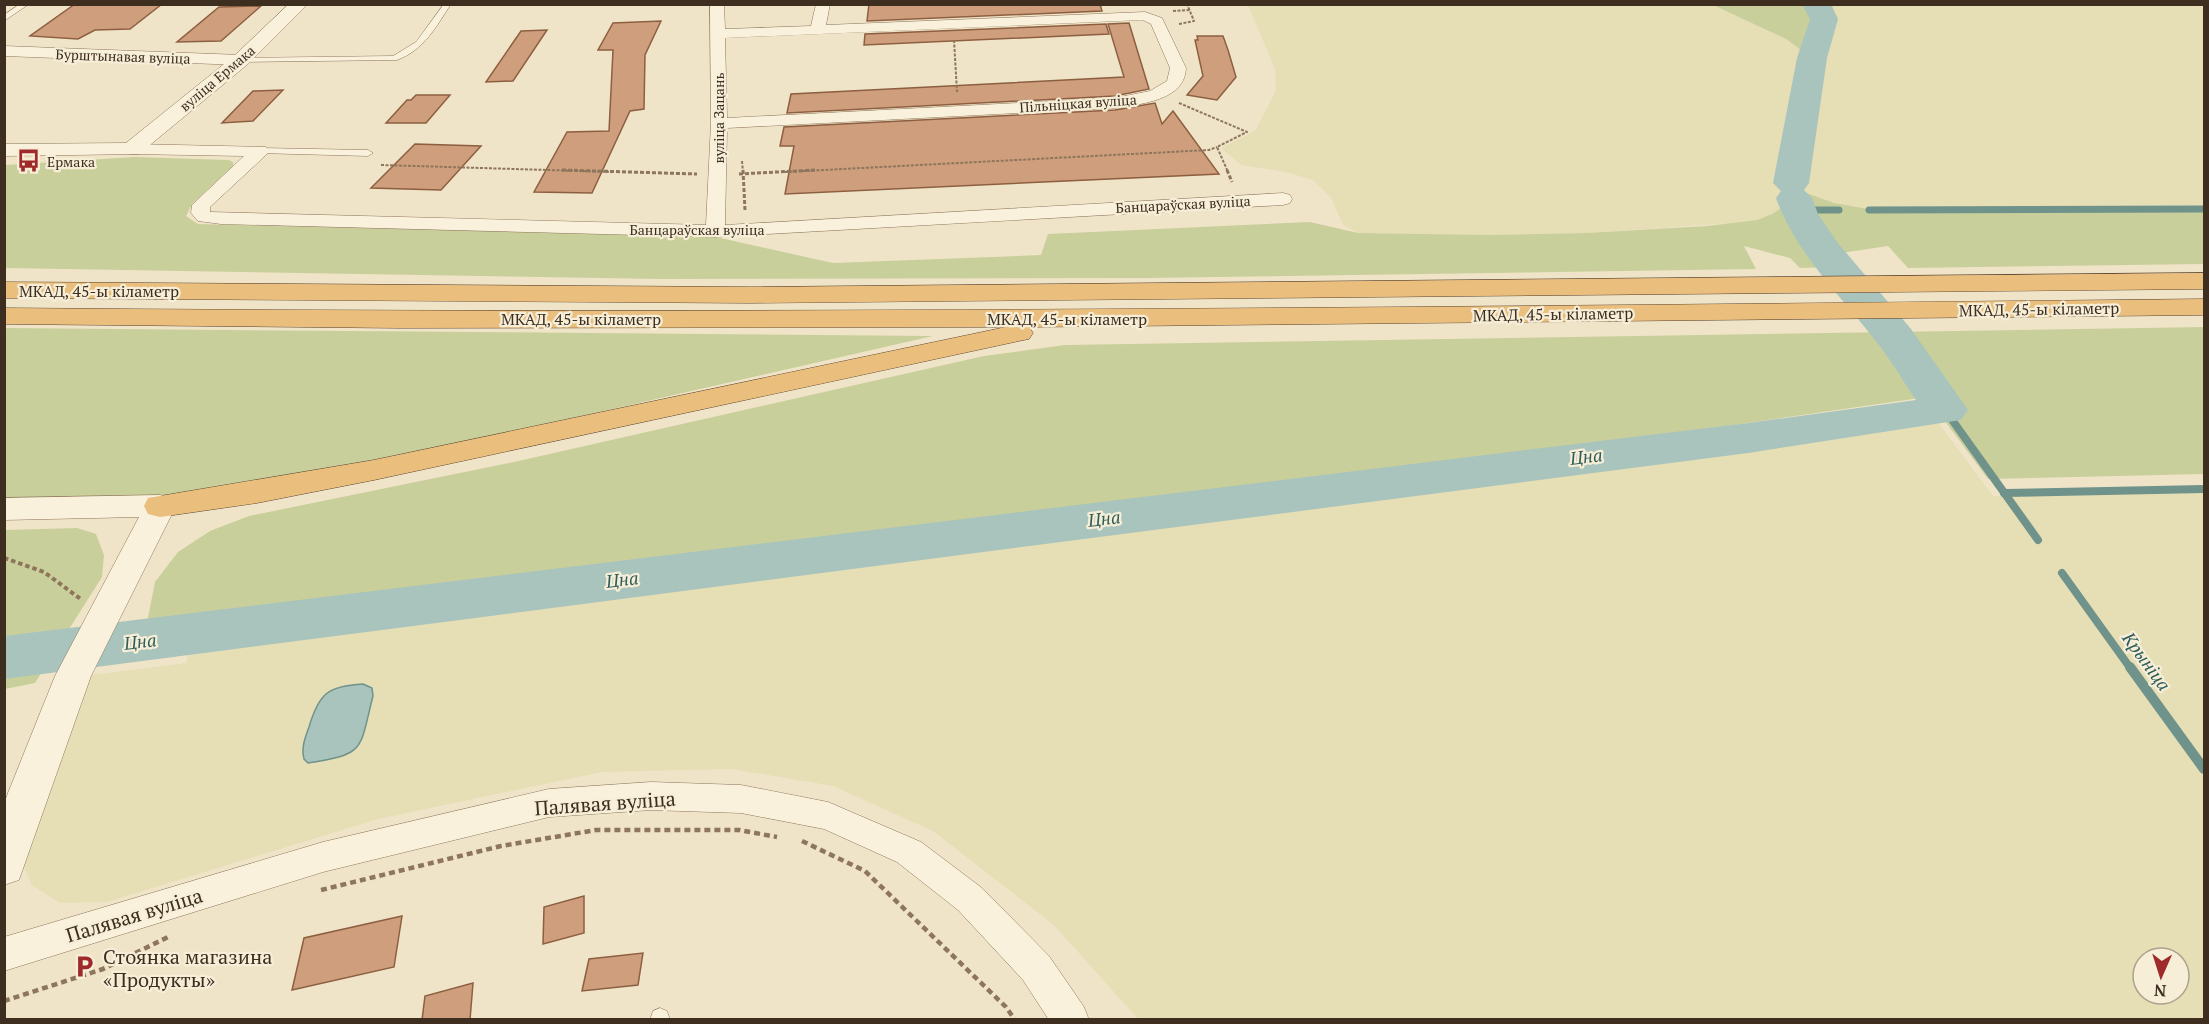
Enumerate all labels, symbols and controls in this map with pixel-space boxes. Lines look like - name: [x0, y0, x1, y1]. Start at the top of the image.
- street label: вуліца Ермака: [175, 41, 259, 115]
- street label: Бурштынавая вуліца: [55, 44, 191, 68]
- street label: вуліца Зацань: [709, 72, 728, 164]
- street label: Пільніцкая вуліца: [1019, 89, 1137, 117]
- bus stop icon: Ермака: [16, 148, 42, 174]
- place label: Ермака: [47, 152, 95, 171]
- street label: Банцараўская вуліца: [1115, 191, 1251, 217]
- street label: Банцараўская вуліца: [629, 220, 765, 239]
- street label: МКАД, 45-ы кіламетр: [19, 280, 179, 302]
- street label: МКАД, 45-ы кіламетр: [1959, 297, 2119, 321]
- street label: МКАД, 45-ы кіламетр: [1473, 302, 1633, 326]
- street label: МКАД, 45-ы кіламетр: [501, 308, 661, 330]
- street label: МКАД, 45-ы кіламетр: [987, 308, 1147, 330]
- water label: Цна: [1567, 442, 1604, 470]
- water label: Цна: [1085, 504, 1122, 532]
- water label: Цна: [603, 565, 640, 593]
- water label: Крыніца: [2117, 626, 2176, 695]
- water label: Цна: [121, 627, 158, 655]
- street label: Палявая вуліца: [533, 785, 677, 821]
- street label: Палявая вуліца: [62, 881, 206, 949]
- place label: Стоянка магазина «Продукты»: [103, 943, 272, 993]
- north arrow: [2131, 946, 2191, 1006]
- parking icon: Стоянка магазина «Продукты»: [72, 954, 98, 980]
- text: N: [2154, 980, 2167, 1002]

